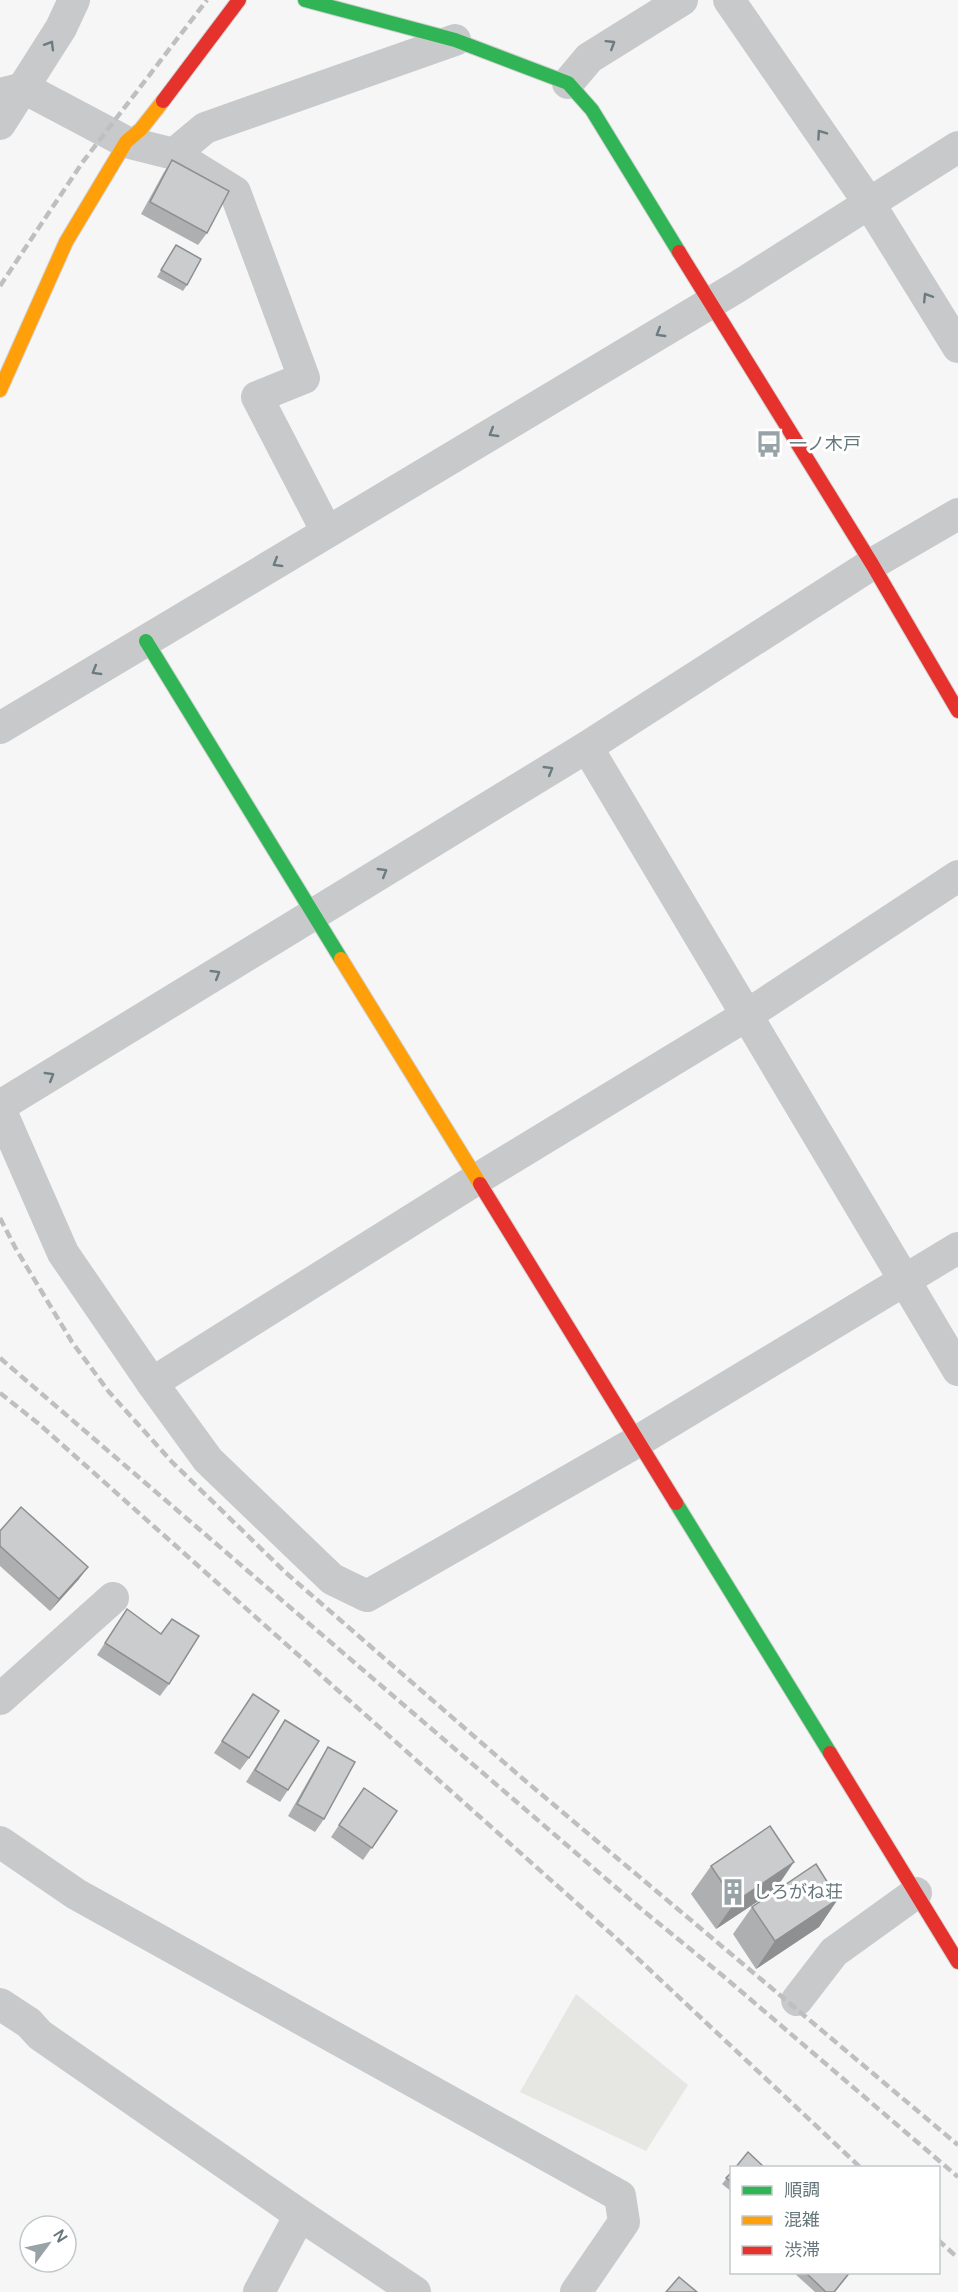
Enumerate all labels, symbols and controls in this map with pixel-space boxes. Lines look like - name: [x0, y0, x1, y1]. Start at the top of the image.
- one-way arrow: [605, 40, 615, 52]
- one-way arrow: [43, 41, 55, 51]
- one-way arrow: [817, 129, 828, 140]
- one-way arrow: [923, 293, 935, 303]
- one-way arrow: [656, 325, 666, 337]
- one-way arrow: [489, 426, 499, 437]
- bus stop icon: 一ノ木戸: [754, 429, 784, 459]
- place label: 一ノ木戸: [789, 431, 861, 455]
- one-way arrow: [273, 555, 283, 567]
- one-way arrow: [92, 664, 102, 675]
- one-way arrow: [543, 766, 553, 778]
- one-way arrow: [376, 869, 387, 880]
- one-way arrow: [210, 970, 220, 982]
- one-way arrow: [44, 1071, 54, 1083]
- building icon: しろがね荘: [718, 1877, 748, 1907]
- place label: しろがね荘: [753, 1879, 843, 1903]
- legend: [730, 2166, 940, 2274]
- text: 順調: [784, 2177, 820, 2201]
- text: 混雑: [784, 2207, 820, 2231]
- north arrow: [18, 2214, 78, 2274]
- text: N: [48, 2225, 73, 2247]
- text: 渋滞: [784, 2237, 820, 2261]

